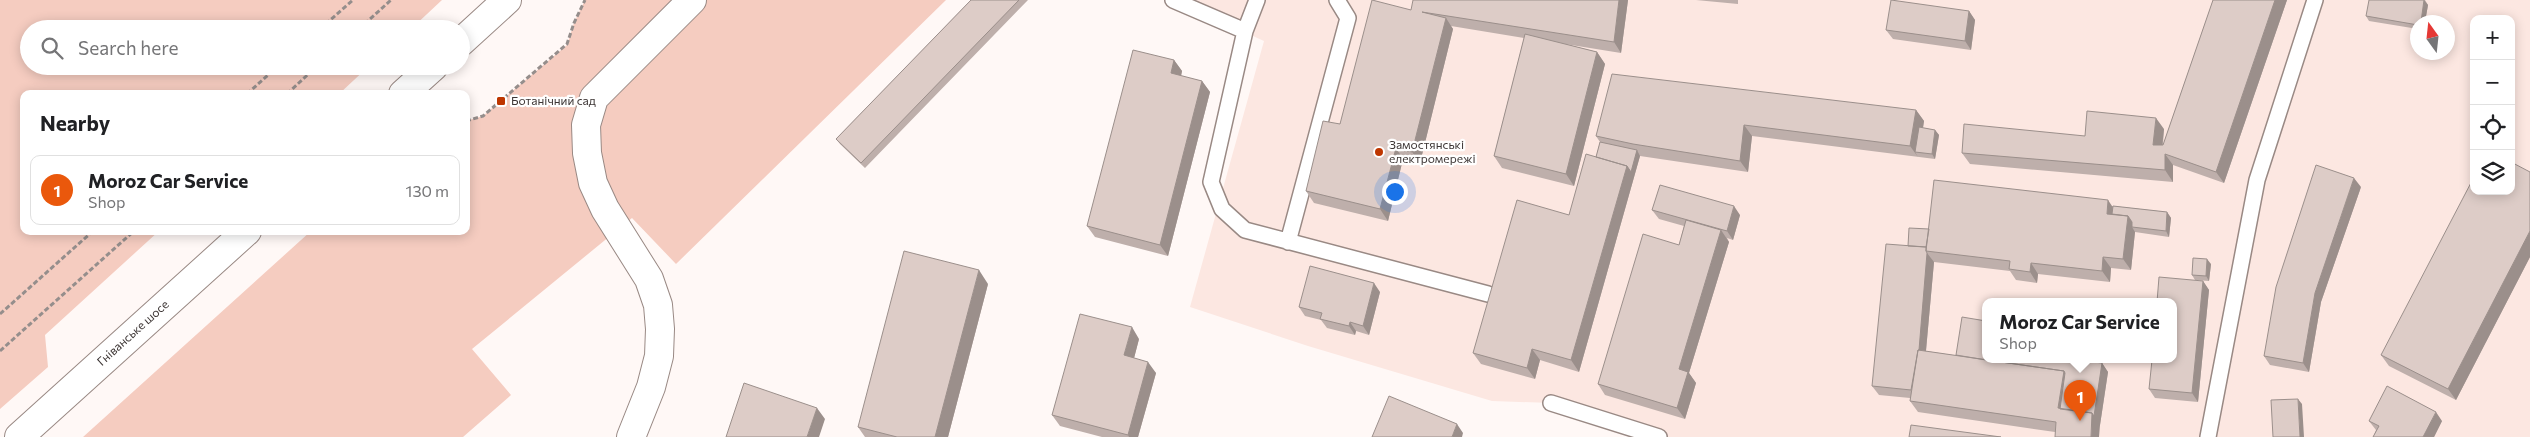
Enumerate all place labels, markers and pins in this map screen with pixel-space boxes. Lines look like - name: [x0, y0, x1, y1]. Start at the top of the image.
- place label: Ботанічний сад: [511, 93, 596, 107]
- marker: Ботанічний сад: [495, 95, 507, 107]
- place label: Замостянські електромережі: [1389, 137, 1476, 165]
- marker: Замостянські електромережі: [1373, 146, 1385, 158]
- pin: 1: [2064, 380, 2096, 421]

